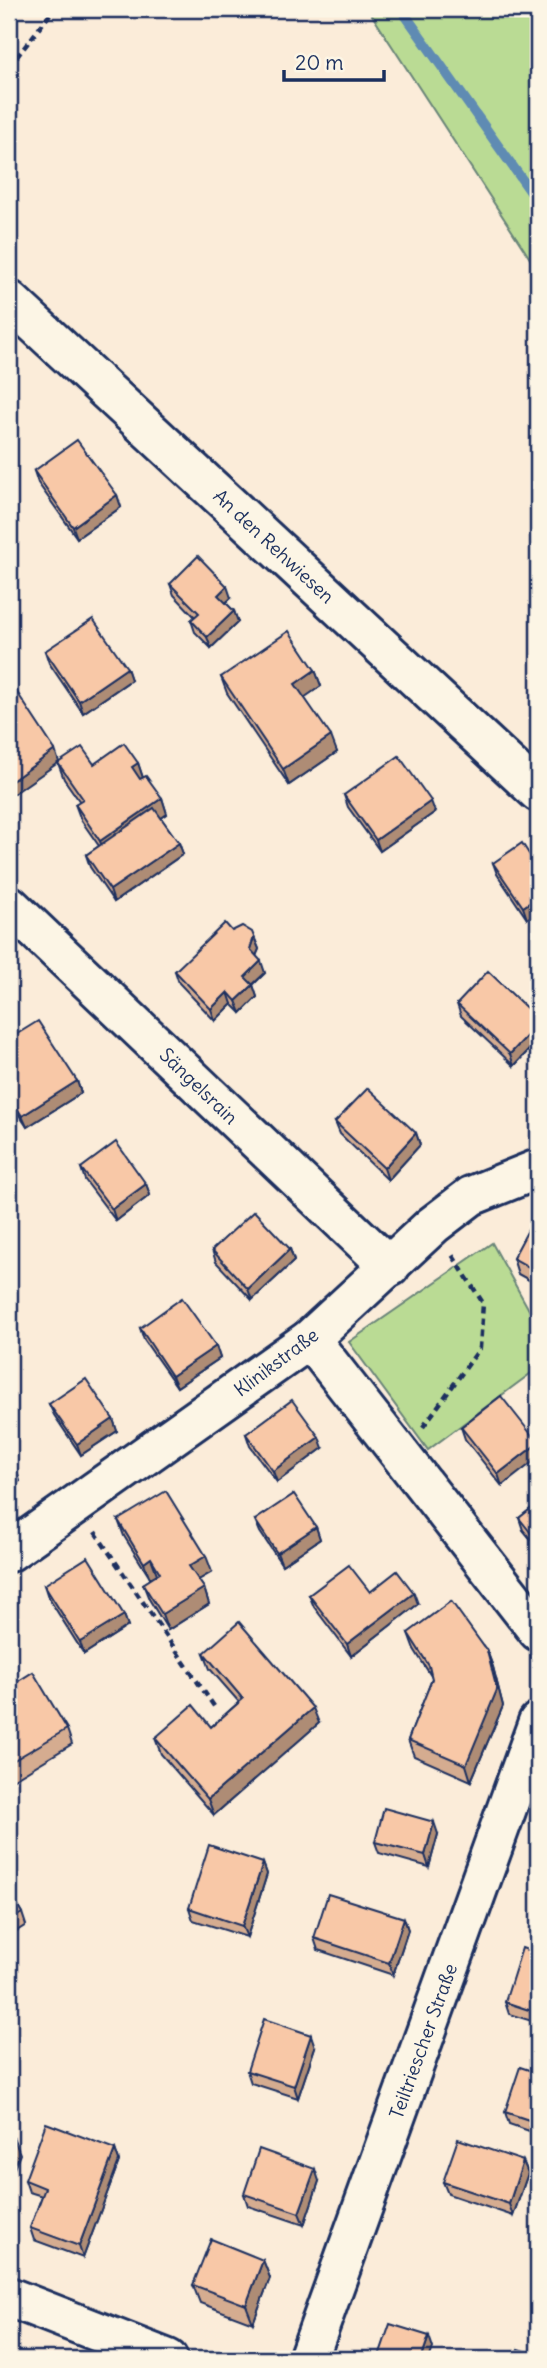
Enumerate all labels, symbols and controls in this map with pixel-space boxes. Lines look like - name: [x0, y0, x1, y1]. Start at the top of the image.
- scale bar: [284, 38, 384, 82]
- text: 20 m: [295, 49, 344, 76]
- street label: An den Rehwiesen: [209, 484, 339, 608]
- street label: Sängelsrain: [155, 1043, 243, 1129]
- street label: Klinikstraße: [229, 1323, 323, 1401]
- street label: Teiltriescher Straße: [384, 1960, 462, 2122]

